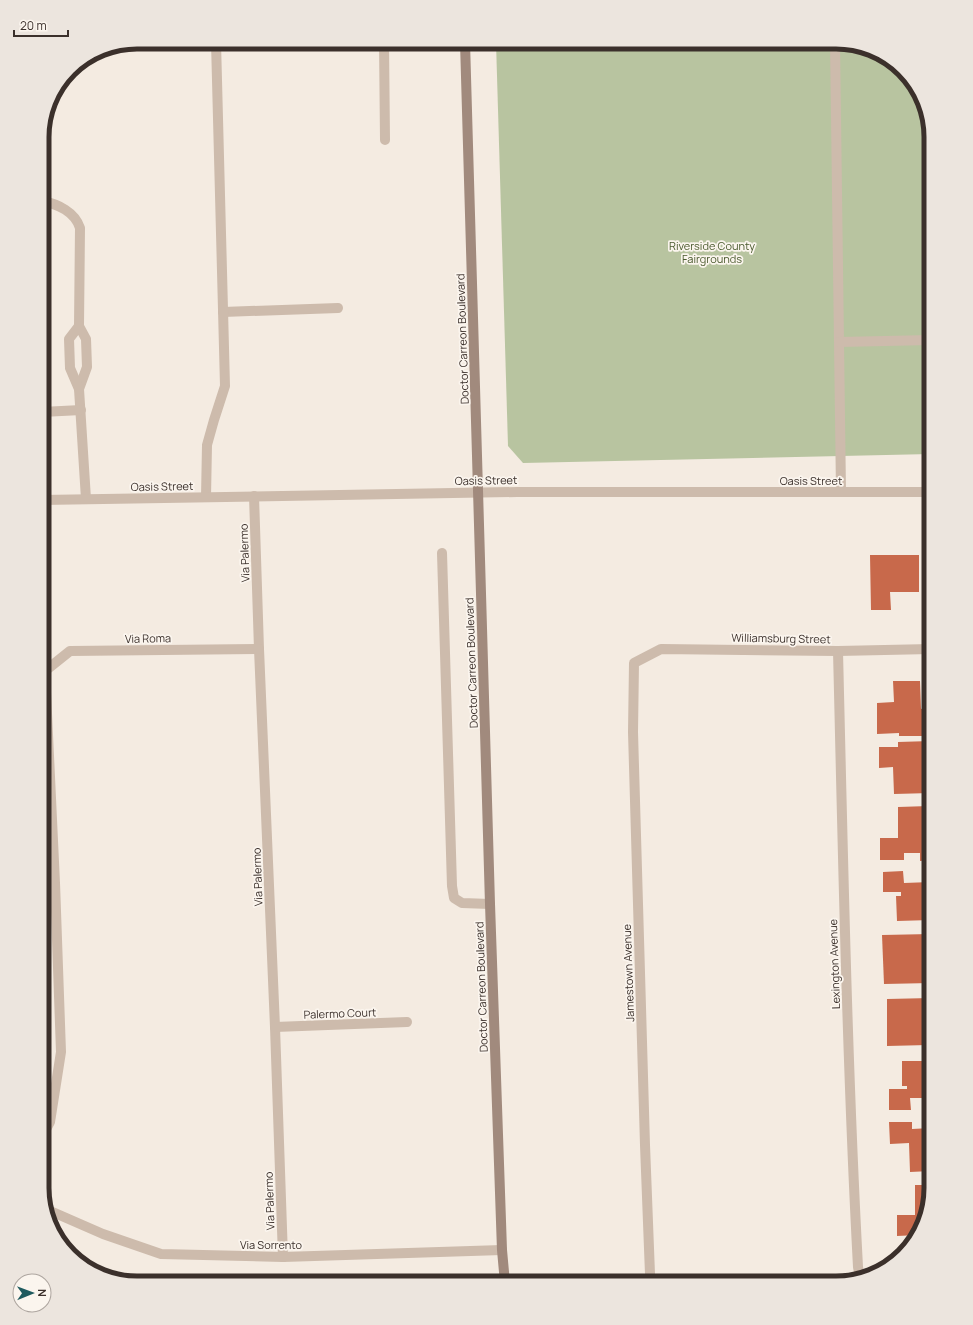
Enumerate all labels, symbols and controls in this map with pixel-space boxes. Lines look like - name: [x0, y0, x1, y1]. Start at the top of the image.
- scale bar: [14, 12, 68, 38]
- text: 20 m: [20, 17, 47, 34]
- park label: Riverside County Fairgrounds: [669, 238, 755, 266]
- street label: Doctor Carreon Boulevard: [452, 273, 472, 405]
- street label: Oasis Street: [455, 472, 517, 488]
- street label: Oasis Street: [780, 473, 842, 488]
- street label: Oasis Street: [131, 478, 193, 494]
- street label: Via Palermo: [235, 523, 253, 583]
- street label: Doctor Carreon Boulevard: [461, 597, 481, 729]
- street label: Via Roma: [125, 630, 171, 646]
- street label: Williamsburg Street: [731, 630, 831, 646]
- street label: Via Palermo: [248, 847, 266, 907]
- street label: Lexington Avenue: [825, 918, 843, 1009]
- street label: Doctor Carreon Boulevard: [471, 921, 491, 1053]
- street label: Jamestown Avenue: [619, 923, 637, 1022]
- street label: Palermo Court: [303, 1004, 377, 1022]
- street label: Via Palermo: [260, 1171, 278, 1231]
- street label: Via Sorrento: [240, 1237, 302, 1252]
- north arrow: [12, 1273, 52, 1313]
- text: N: [35, 1289, 50, 1297]

